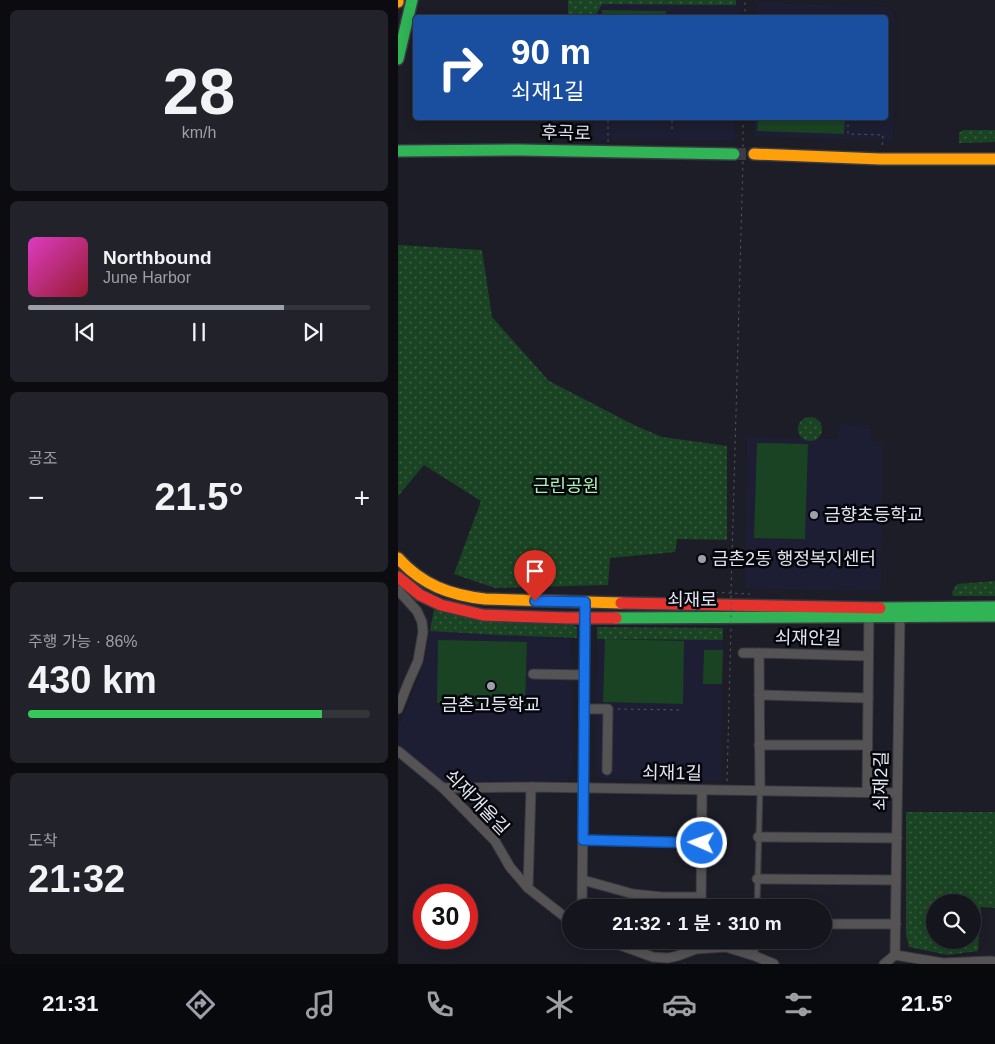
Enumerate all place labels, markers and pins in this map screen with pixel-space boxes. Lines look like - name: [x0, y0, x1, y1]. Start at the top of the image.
- place label: 금향초등학교: [824, 505, 923, 525]
- marker: 금향초등학교: [808, 509, 820, 521]
- place label: 금촌2동 행정복지센터: [712, 549, 876, 569]
- pin: [514, 550, 556, 601]
- marker: 금촌2동 행정복지센터: [696, 553, 708, 565]
- marker: 금촌고등학교: [485, 680, 497, 692]
- place label: 금촌고등학교: [441, 695, 541, 715]

